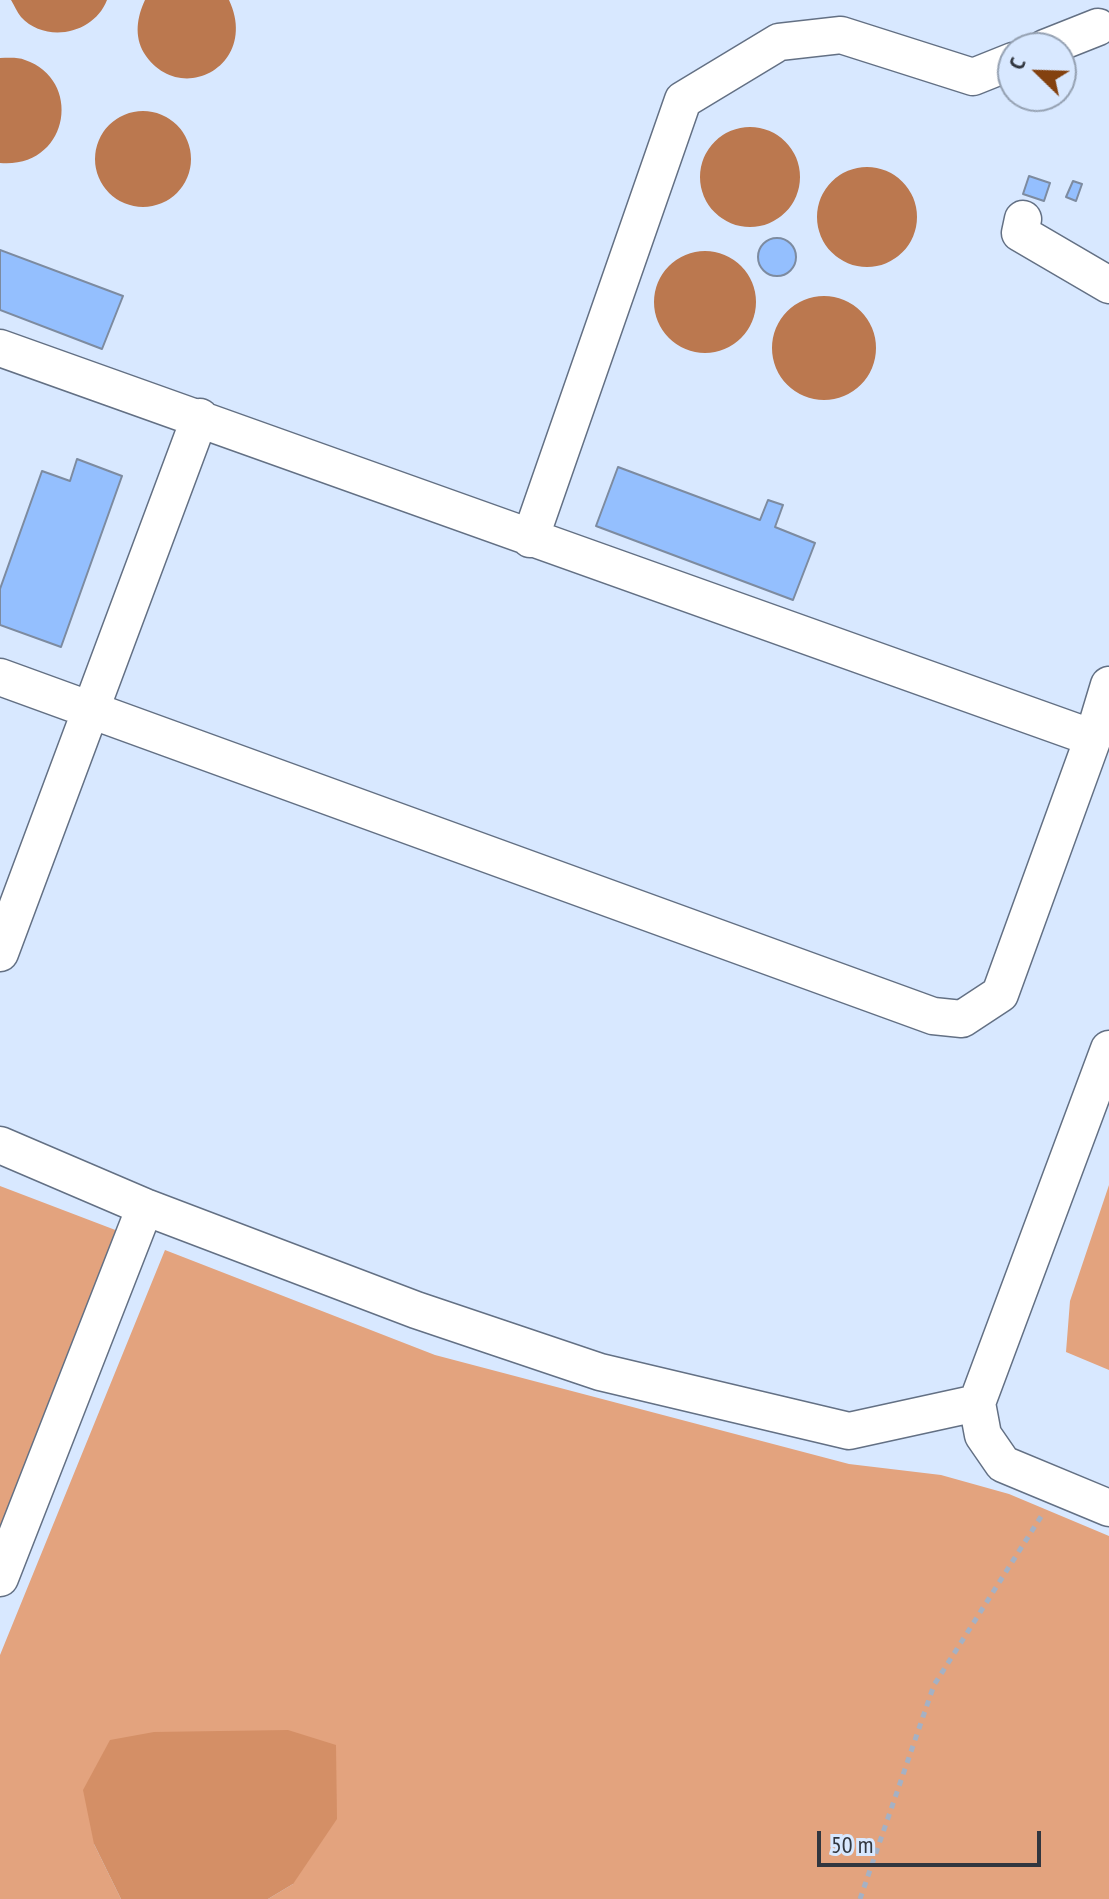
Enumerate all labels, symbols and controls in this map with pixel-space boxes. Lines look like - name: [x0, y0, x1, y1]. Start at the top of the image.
- north arrow: [997, 32, 1077, 112]
- text: С: [1002, 53, 1032, 74]
- scale bar: [821, 1815, 1045, 1865]
- text: 50 m: [831, 1829, 873, 1860]

